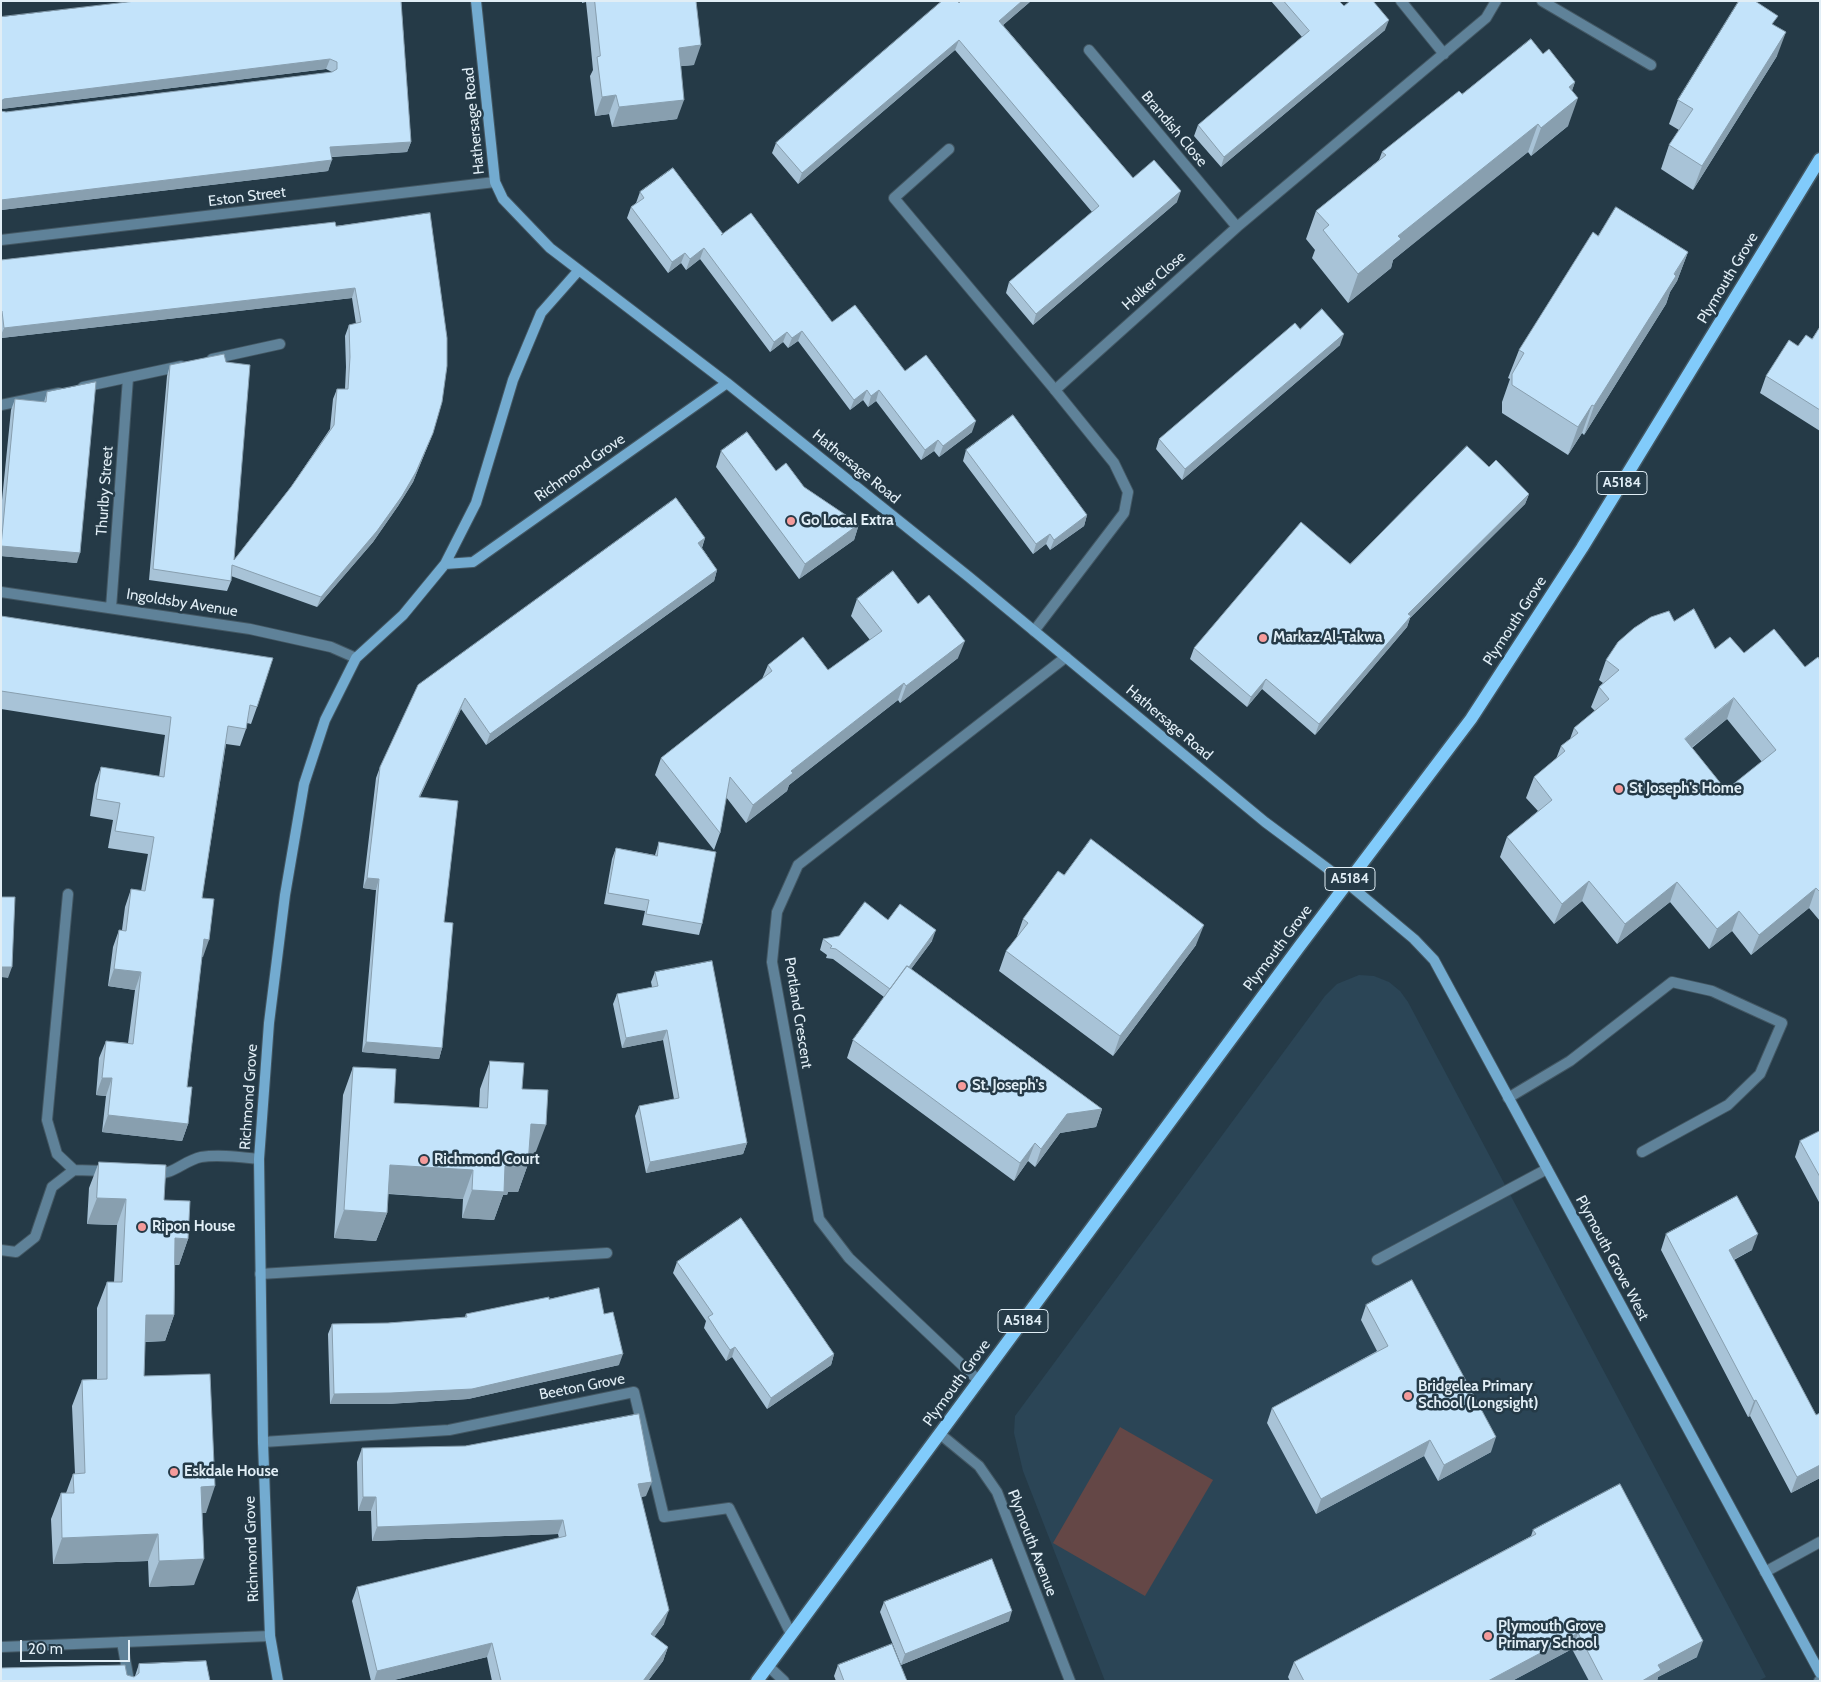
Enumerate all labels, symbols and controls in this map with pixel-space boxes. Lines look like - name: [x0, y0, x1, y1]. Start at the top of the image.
- street label: Hathersage Road: [459, 67, 489, 175]
- street label: Brandish Close: [1137, 88, 1211, 170]
- street label: Eston Street: [207, 183, 287, 211]
- street label: Plymouth Grove: [1694, 229, 1762, 327]
- street label: Holker Close: [1119, 248, 1189, 314]
- street label: Hathersage Road: [809, 426, 903, 508]
- street label: Richmond Grove: [531, 430, 629, 506]
- street label: Thurlby Street: [93, 446, 117, 536]
- road number: A5184: [1597, 472, 1647, 494]
- place label: Go Local Extra: [801, 512, 894, 530]
- marker: Go Local Extra: [785, 515, 797, 527]
- street label: Plymouth Grove: [1479, 573, 1551, 669]
- street label: Ingoldsby Avenue: [125, 585, 239, 621]
- place label: Markaz Al-Takwa: [1273, 629, 1382, 647]
- marker: Markaz Al-Takwa: [1257, 632, 1269, 644]
- street label: Hathersage Road: [1122, 682, 1216, 764]
- place label: St Joseph's Home: [1629, 780, 1742, 798]
- marker: St Joseph's Home: [1613, 783, 1625, 795]
- road number: A5184: [1325, 868, 1375, 891]
- street label: Plymouth Grove: [1240, 901, 1316, 995]
- street label: Portland Crescent: [780, 956, 816, 1070]
- street label: Richmond Grove: [236, 1043, 262, 1151]
- place label: St. Joseph's: [972, 1077, 1045, 1095]
- marker: St. Joseph's: [956, 1080, 968, 1092]
- place label: Richmond Court: [434, 1151, 540, 1169]
- marker: Richmond Court: [418, 1154, 430, 1166]
- street label: Plymouth Grove West: [1571, 1192, 1653, 1324]
- place label: Ripon House: [152, 1218, 235, 1236]
- marker: Ripon House: [136, 1221, 148, 1233]
- road number: A5184: [998, 1310, 1048, 1332]
- street label: Plymouth Grove: [919, 1336, 995, 1430]
- street label: Beeton Grove: [538, 1370, 626, 1404]
- place label: Bridgelea Primary School (Longsight): [1418, 1378, 1538, 1413]
- marker: Bridgelea Primary School (Longsight): [1402, 1390, 1414, 1402]
- place label: Eskdale House: [184, 1463, 278, 1481]
- marker: Eskdale House: [168, 1466, 180, 1478]
- street label: Plymouth Avenue: [1003, 1487, 1061, 1599]
- street label: Richmond Grove: [241, 1496, 263, 1602]
- place label: Plymouth Grove Primary School: [1498, 1618, 1604, 1653]
- scale bar: [22, 1630, 132, 1662]
- marker: Plymouth Grove Primary School: [1482, 1630, 1494, 1642]
- text: 20 m: [28, 1640, 63, 1658]

